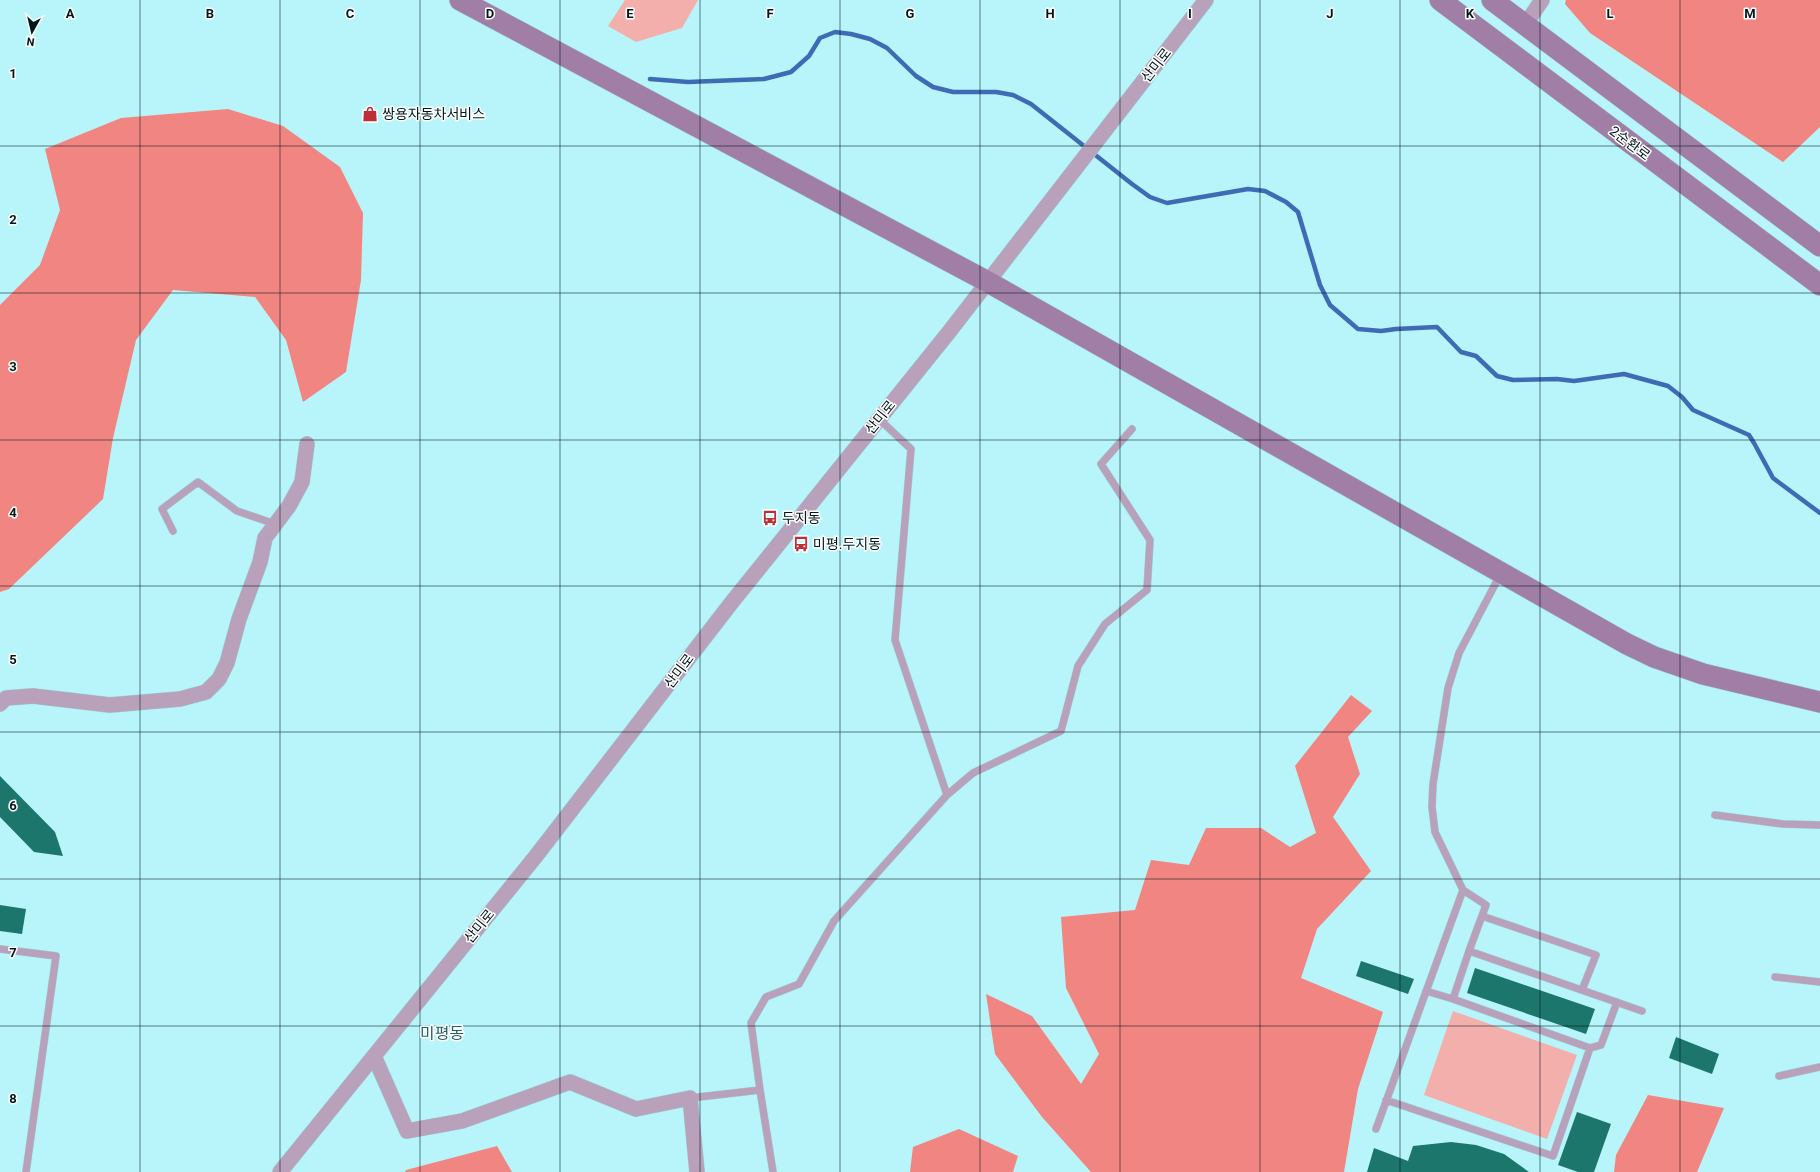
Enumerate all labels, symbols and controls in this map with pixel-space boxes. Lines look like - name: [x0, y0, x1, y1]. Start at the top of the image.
- text: A: [66, 6, 75, 21]
- text: B: [206, 6, 214, 21]
- text: C: [346, 6, 355, 21]
- text: D: [486, 6, 494, 21]
- text: E: [626, 6, 634, 21]
- text: F: [766, 6, 774, 21]
- text: G: [906, 6, 915, 21]
- text: H: [1045, 6, 1055, 21]
- text: I: [1188, 6, 1192, 21]
- text: J: [1326, 6, 1334, 21]
- text: K: [1466, 6, 1475, 21]
- text: L: [1606, 6, 1614, 21]
- text: M: [1744, 6, 1756, 21]
- north arrow: [12, 12, 52, 52]
- text: N: [26, 34, 35, 48]
- street label: 산미로: [1138, 45, 1174, 85]
- text: 1: [9, 66, 17, 81]
- shop icon: 쌍용자동차서비스: [361, 105, 379, 123]
- place label: 쌍용자동차서비스: [382, 106, 485, 122]
- street label: 2순환로: [1607, 123, 1653, 163]
- text: 2: [9, 212, 17, 227]
- text: 3: [9, 359, 17, 374]
- street label: 산미로: [862, 397, 898, 437]
- text: 4: [9, 505, 17, 520]
- bus stop icon: 두지동: [761, 509, 779, 527]
- place label: 두지동: [782, 510, 821, 526]
- bus stop icon: 미평.두지동: [792, 535, 810, 553]
- place label: 미평.두지동: [813, 536, 881, 552]
- street label: 산미로: [661, 651, 697, 691]
- text: 5: [9, 652, 17, 667]
- text: 6: [9, 798, 17, 813]
- street label: 산미로: [461, 906, 497, 946]
- text: 7: [9, 945, 17, 960]
- district label: 미평동: [420, 1024, 464, 1043]
- text: 8: [9, 1091, 17, 1106]

